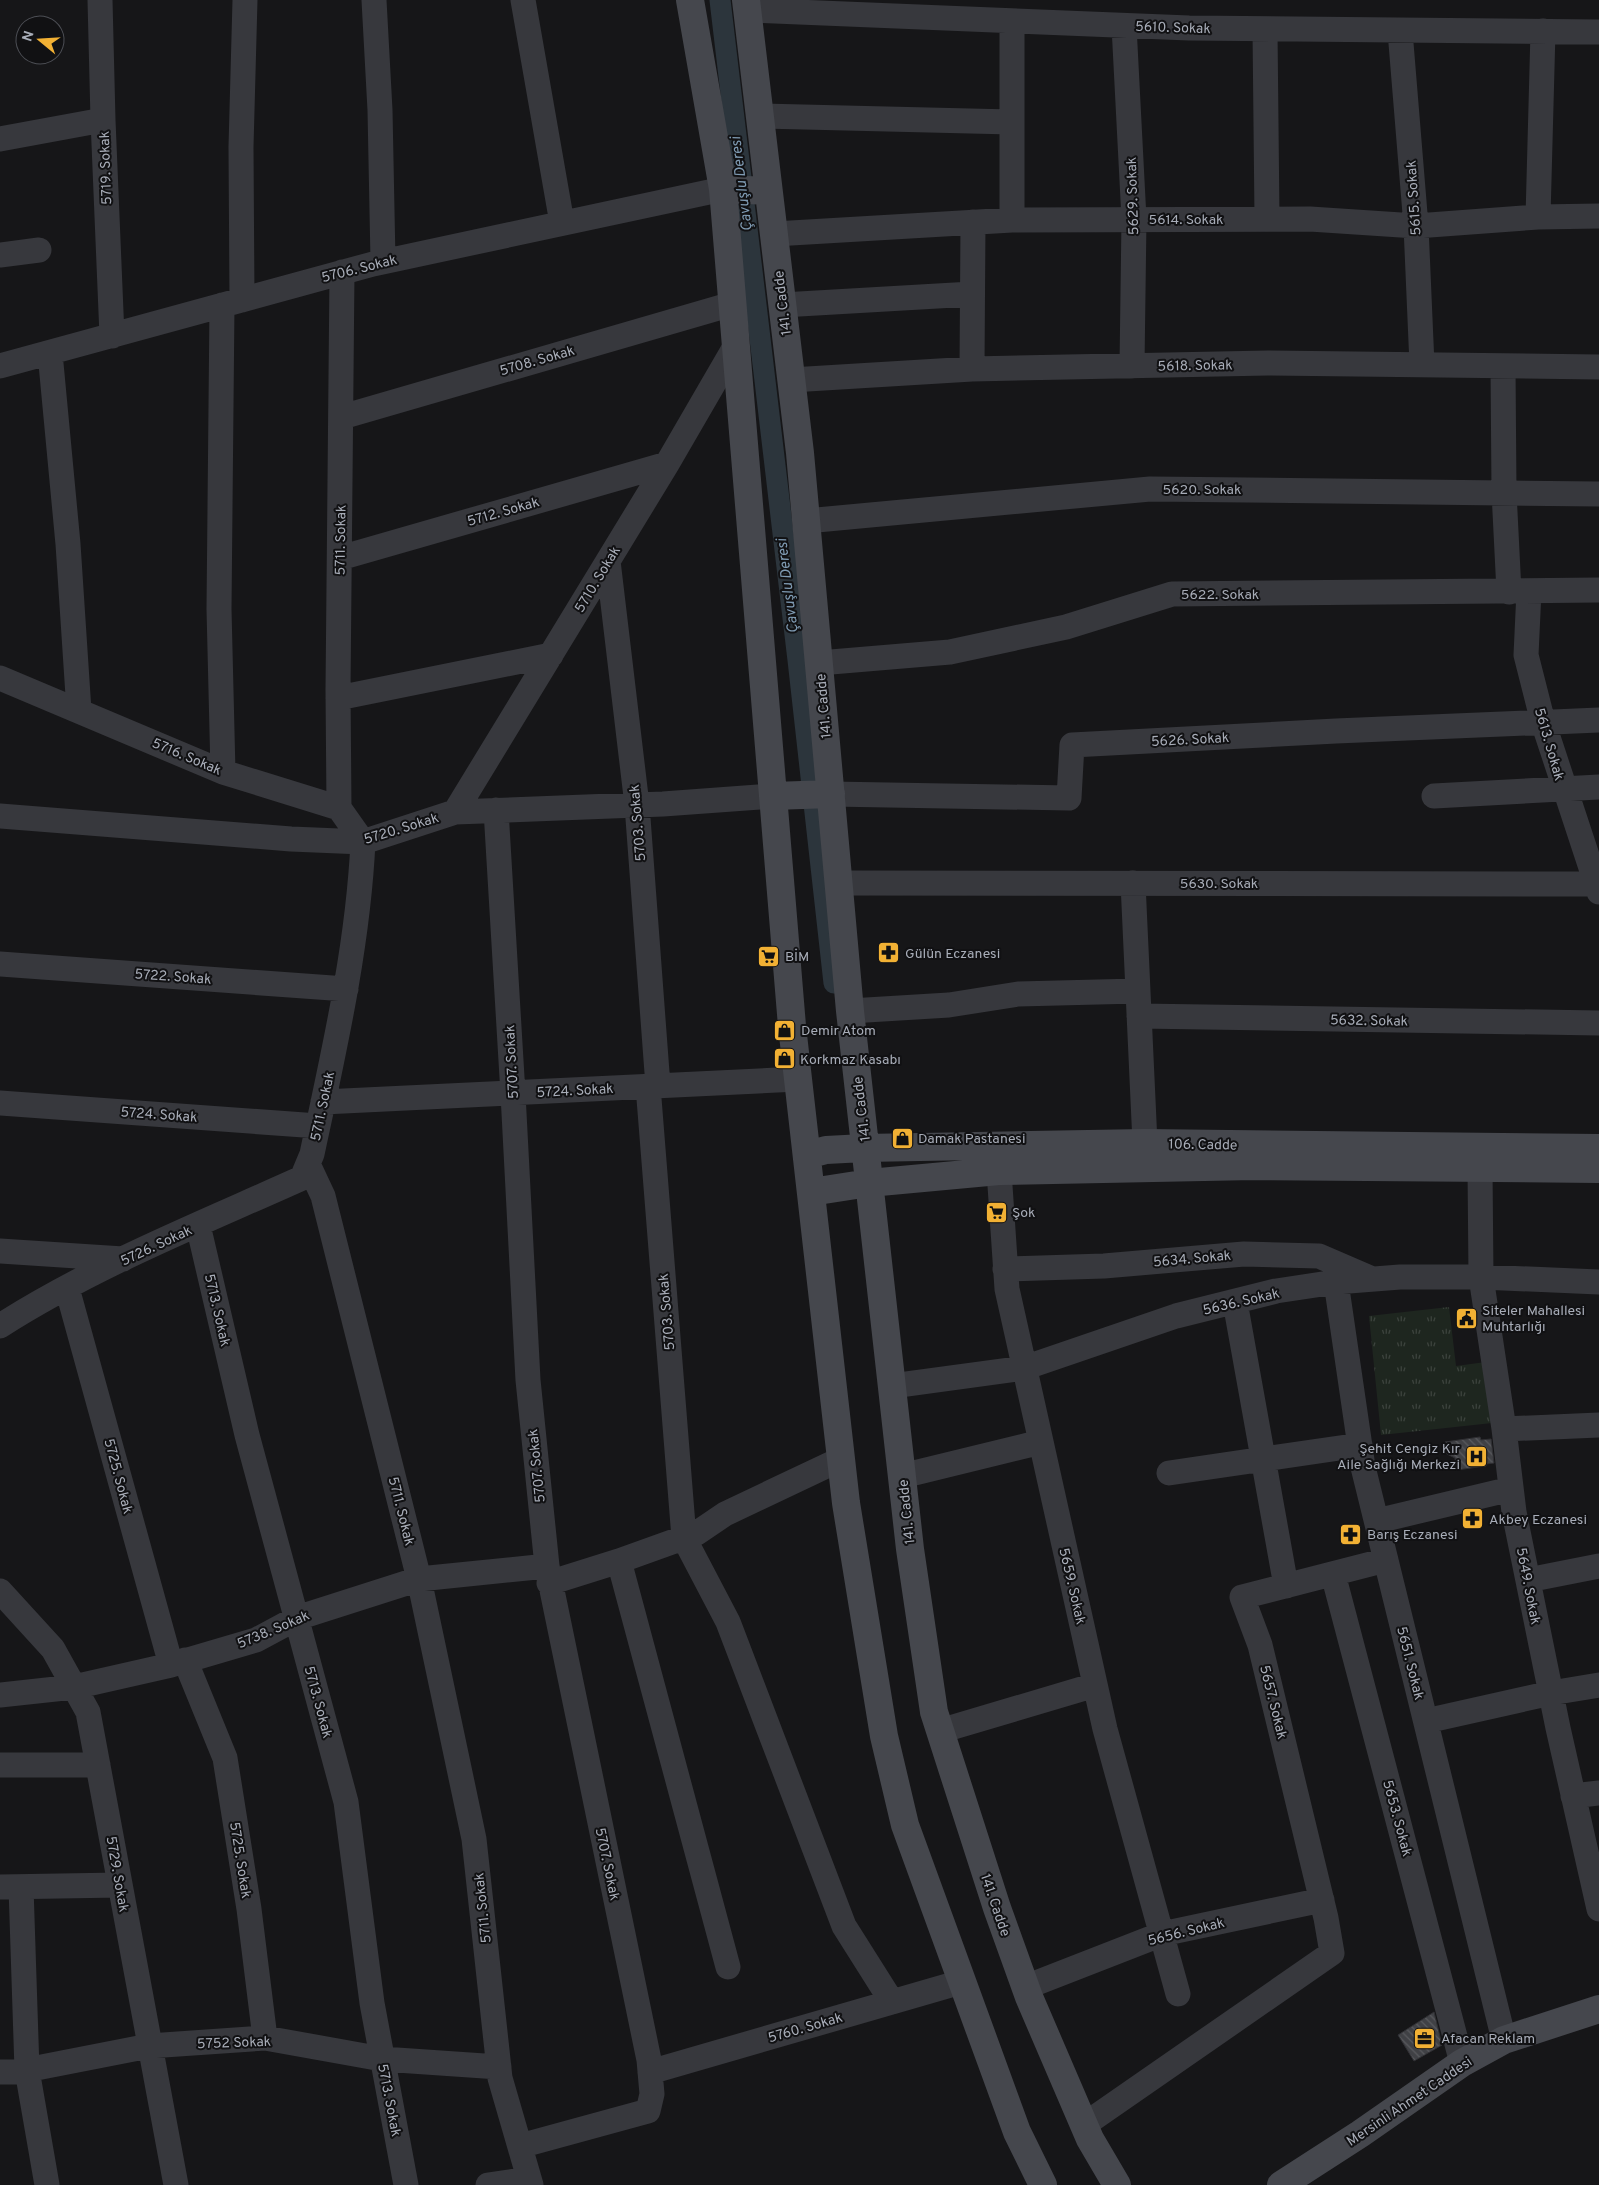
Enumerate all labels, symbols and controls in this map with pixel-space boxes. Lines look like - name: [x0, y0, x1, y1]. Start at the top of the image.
- north arrow: [15, 15, 65, 65]
- street label: 5610. Sokak: [1135, 19, 1211, 38]
- text: N: [19, 29, 39, 44]
- street label: 5719. Sokak: [97, 131, 116, 205]
- water label: Çavuşlu Deresi: [727, 134, 758, 232]
- street label: 5629. Sokak: [1124, 157, 1143, 235]
- street label: 5615. Sokak: [1403, 160, 1426, 236]
- street label: 5614. Sokak: [1149, 212, 1223, 229]
- street label: 5706. Sokak: [320, 252, 399, 287]
- street label: 141. Cadde: [771, 269, 796, 336]
- street label: 5708. Sokak: [498, 343, 577, 380]
- street label: 5618. Sokak: [1157, 357, 1233, 376]
- street label: 5620. Sokak: [1163, 482, 1241, 499]
- street label: 5712. Sokak: [465, 494, 541, 531]
- street label: 5711. Sokak: [332, 505, 351, 576]
- water label: Çavuşlu Deresi: [773, 536, 804, 634]
- street label: 5710. Sokak: [572, 543, 625, 616]
- street label: 5622. Sokak: [1181, 587, 1259, 604]
- street label: 141. Cadde: [813, 673, 836, 739]
- street label: 5613. Sokak: [1530, 706, 1567, 783]
- street label: 5626. Sokak: [1151, 730, 1230, 751]
- street label: 5716. Sokak: [149, 735, 224, 780]
- street label: 5703. Sokak: [627, 784, 650, 862]
- street label: 5720. Sokak: [362, 810, 441, 849]
- street label: 5630. Sokak: [1180, 876, 1258, 893]
- pharmacy icon: Gülün Eczanesi: [877, 941, 901, 965]
- supermarket icon: BİM: [757, 944, 781, 968]
- place label: Gülün Eczanesi: [905, 946, 1000, 963]
- place label: BİM: [785, 948, 809, 966]
- street label: 5722. Sokak: [134, 966, 212, 989]
- street label: 5632. Sokak: [1330, 1012, 1408, 1031]
- shop icon: Demir Atom: [773, 1018, 797, 1042]
- place label: Demir Atom: [801, 1023, 876, 1040]
- street label: 5707. Sokak: [502, 1024, 523, 1099]
- shop icon: Korkmaz Kasabı: [772, 1047, 796, 1071]
- place label: Korkmaz Kasabı: [800, 1052, 901, 1069]
- street label: 5711. Sokak: [308, 1070, 339, 1143]
- street label: 141. Cadde: [850, 1075, 875, 1142]
- street label: 5724. Sokak: [536, 1081, 614, 1102]
- street label: 5724. Sokak: [120, 1104, 198, 1127]
- shop icon: Damak Pastanesi: [890, 1126, 914, 1150]
- place label: Damak Pastanesi: [918, 1131, 1026, 1148]
- street label: 106. Cadde: [1168, 1136, 1238, 1155]
- supermarket icon: Şok: [984, 1200, 1008, 1224]
- place label: Şok: [1012, 1205, 1035, 1222]
- street label: 5726. Sokak: [118, 1222, 195, 1270]
- street label: 5634. Sokak: [1152, 1248, 1232, 1271]
- street label: 5713. Sokak: [200, 1272, 233, 1348]
- street label: 5703. Sokak: [656, 1273, 679, 1351]
- street label: 5636. Sokak: [1201, 1285, 1281, 1320]
- place label: Siteler Mahallesi Muhtarlığı: [1482, 1303, 1585, 1336]
- public building icon: Siteler Mahallesi Muhtarlığı: [1454, 1306, 1478, 1330]
- street label: 5707. Sokak: [525, 1428, 550, 1504]
- street label: 5725. Sokak: [99, 1437, 136, 1516]
- place label: Şehit Cengiz Kır Aile Sağlığı Merkezi: [1337, 1441, 1461, 1474]
- hospital icon: Şehit Cengiz Kır Aile Sağlığı Merkezi: [1464, 1444, 1488, 1468]
- street label: 5711. Sokak: [384, 1475, 417, 1548]
- street label: 141. Cadde: [896, 1479, 919, 1545]
- pharmacy icon: Akbey Eczanesi: [1461, 1507, 1485, 1531]
- place label: Akbey Eczanesi: [1489, 1512, 1587, 1529]
- pharmacy icon: Barış Eczanesi: [1339, 1522, 1363, 1546]
- place label: Barış Eczanesi: [1367, 1527, 1458, 1544]
- street label: 5659. Sokak: [1054, 1546, 1089, 1626]
- street label: 5649. Sokak: [1512, 1546, 1543, 1626]
- street label: 5738. Sokak: [235, 1608, 312, 1653]
- street label: 5651. Sokak: [1392, 1625, 1427, 1702]
- street label: 5713. Sokak: [300, 1664, 335, 1740]
- street label: 5657. Sokak: [1255, 1664, 1290, 1741]
- street label: 5653. Sokak: [1378, 1778, 1415, 1858]
- street label: 5725. Sokak: [225, 1821, 254, 1900]
- street label: 5707. Sokak: [591, 1826, 623, 1902]
- street label: 5729. Sokak: [101, 1835, 132, 1914]
- street label: 5711. Sokak: [471, 1872, 496, 1944]
- street label: 141. Cadde: [976, 1872, 1013, 1939]
- street label: 5656. Sokak: [1146, 1915, 1226, 1950]
- street label: 5760. Sokak: [766, 2010, 845, 2047]
- office icon: Afacan Reklam: [1413, 2026, 1437, 2050]
- place label: Afacan Reklam: [1441, 2031, 1535, 2048]
- street label: 5752 Sokak: [197, 2034, 271, 2053]
- street label: Mersinli Ahmet Caddesi: [1344, 2054, 1476, 2151]
- street label: 5713. Sokak: [373, 2062, 404, 2138]

